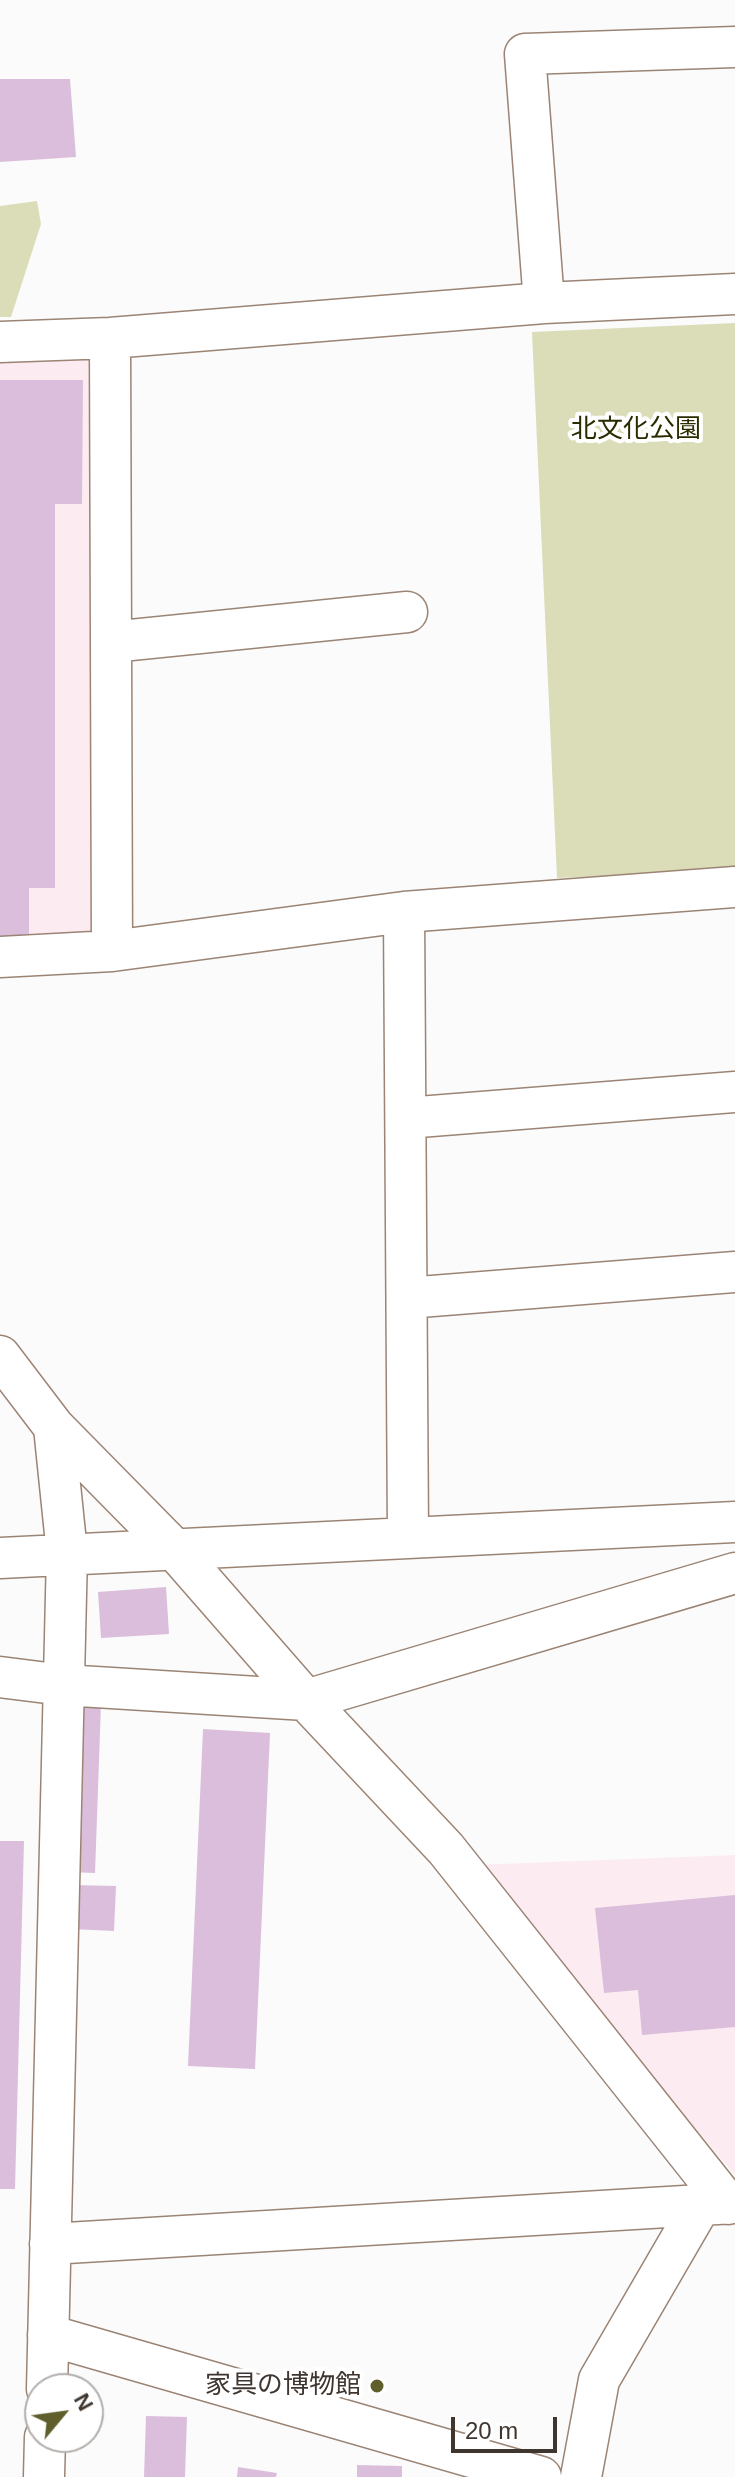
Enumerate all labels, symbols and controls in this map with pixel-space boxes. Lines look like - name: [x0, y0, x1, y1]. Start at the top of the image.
- park label: 北文化公園: [571, 414, 701, 446]
- place label: 家具の博物館: [205, 2370, 361, 2402]
- north arrow: [24, 2373, 104, 2453]
- marker: 家具の博物館: [368, 2377, 386, 2395]
- text: N: [69, 2389, 98, 2415]
- scale bar: [455, 2401, 561, 2451]
- text: 20 m: [465, 2417, 518, 2444]

